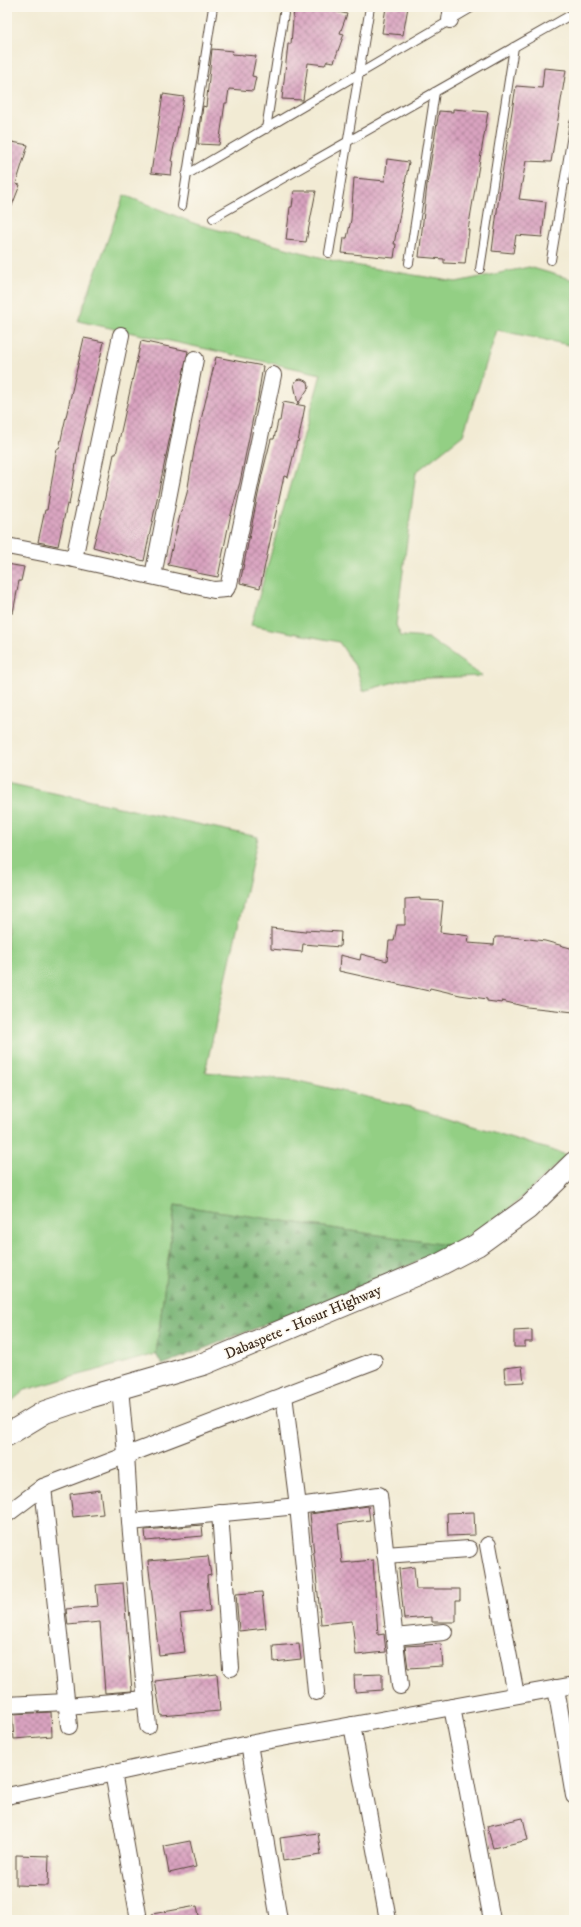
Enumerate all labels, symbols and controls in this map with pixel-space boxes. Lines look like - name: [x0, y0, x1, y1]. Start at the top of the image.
- street label: Dabaspete - Hosur Highway: [222, 1280, 385, 1364]

